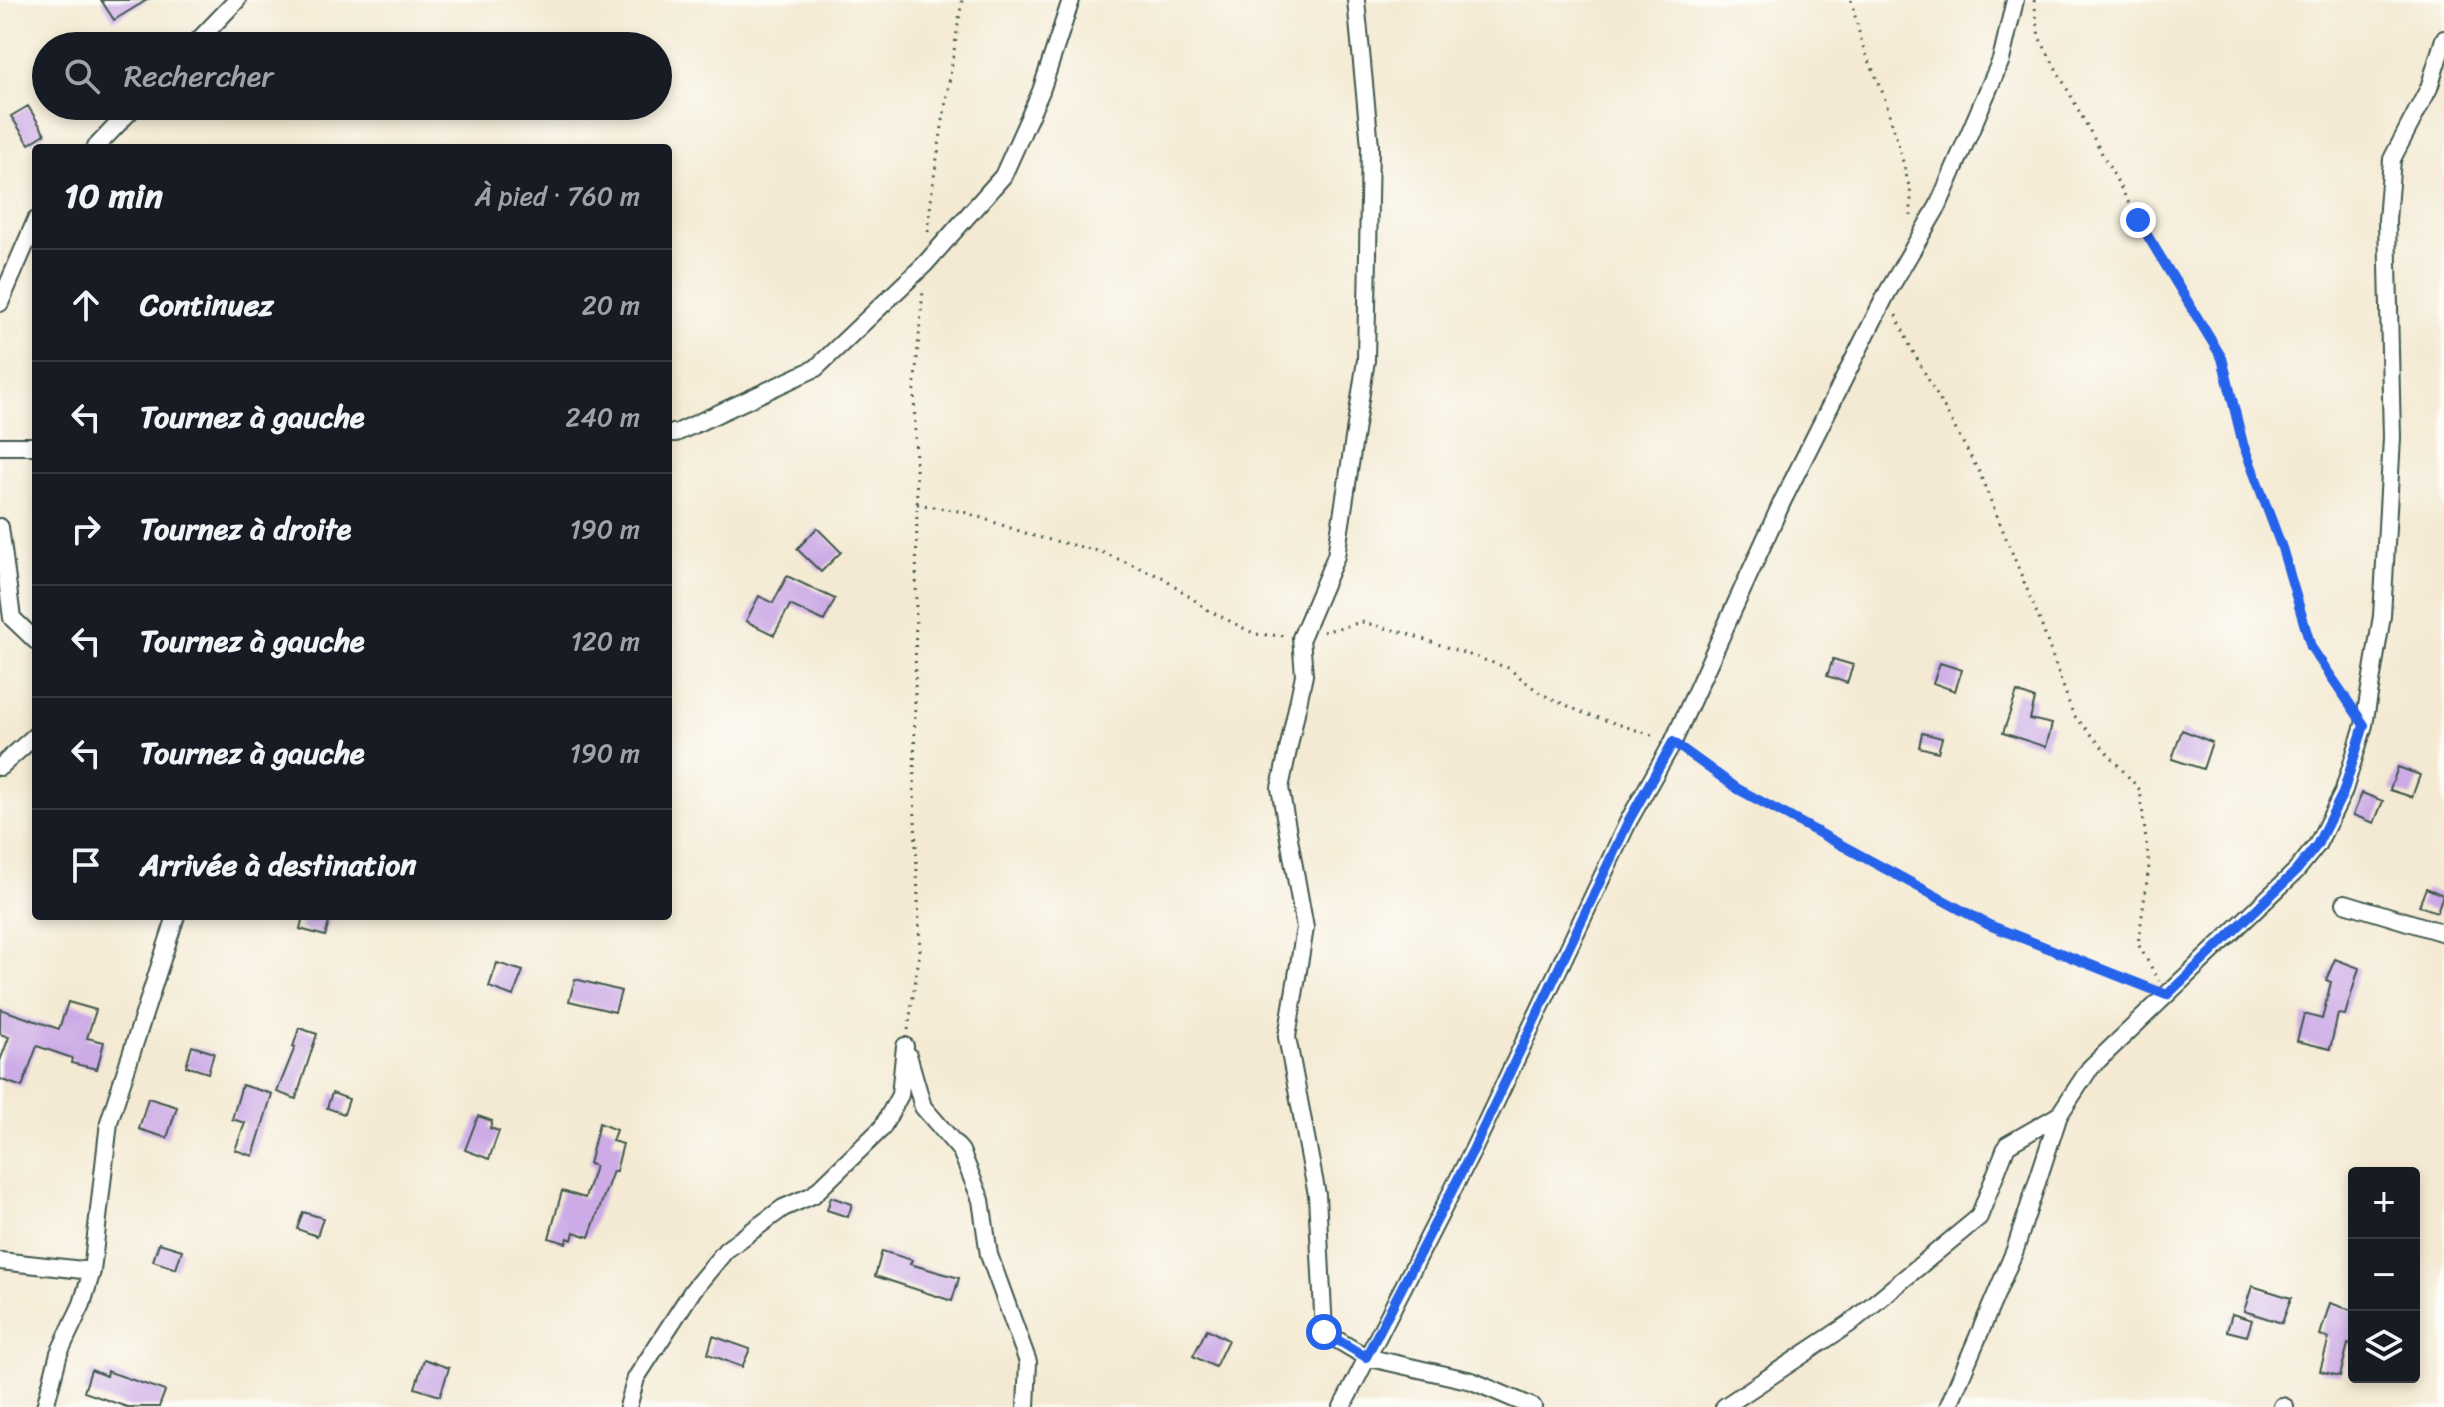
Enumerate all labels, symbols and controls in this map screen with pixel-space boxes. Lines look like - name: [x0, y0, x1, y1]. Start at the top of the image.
- search box: [32, 32, 672, 120]
- text: Rechercher: [124, 49, 274, 103]
- icon: search: [60, 54, 104, 98]
- text: 10 min: [64, 166, 163, 226]
- text: À pied · 760 m: [475, 173, 640, 219]
- route end: [2120, 202, 2156, 238]
- text: Continuez: [140, 278, 274, 332]
- text: 20 m: [582, 282, 640, 328]
- icon: ahead: [64, 283, 108, 327]
- text: Tournez à gauche: [140, 390, 365, 444]
- text: 240 m: [566, 394, 640, 440]
- icon: left: [64, 395, 108, 439]
- text: Tournez à droite: [140, 502, 351, 556]
- text: 190 m: [570, 506, 640, 552]
- icon: right: [64, 507, 108, 551]
- text: Tournez à gauche: [140, 614, 365, 668]
- text: 120 m: [571, 618, 640, 664]
- icon: left: [64, 619, 108, 663]
- text: Tournez à gauche: [140, 726, 365, 780]
- text: 190 m: [570, 730, 640, 776]
- icon: left: [64, 731, 108, 775]
- text: Arrivée à destination: [140, 838, 417, 892]
- icon: arrive: [64, 843, 108, 887]
- map controls: [2348, 1167, 2420, 1383]
- button: +: [2348, 1167, 2420, 1239]
- button: −: [2348, 1239, 2420, 1311]
- button: layers: [2348, 1311, 2420, 1383]
- route start: [1306, 1314, 1342, 1350]

